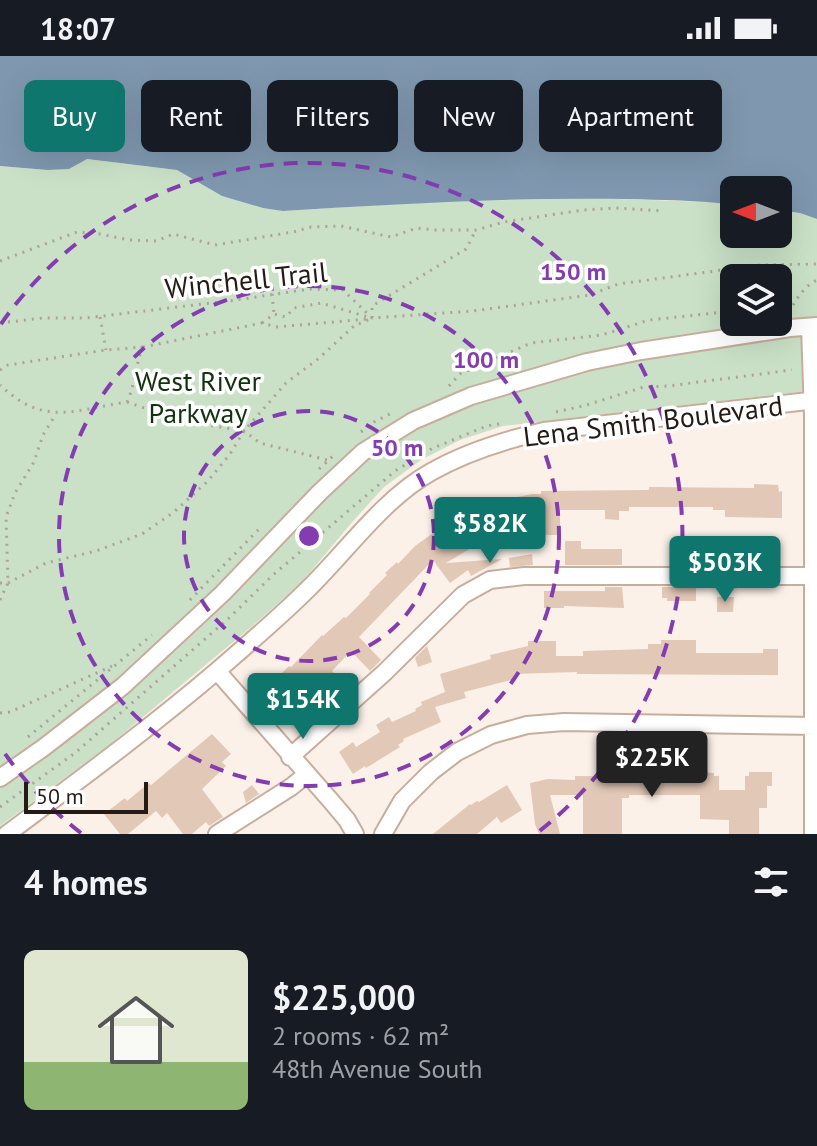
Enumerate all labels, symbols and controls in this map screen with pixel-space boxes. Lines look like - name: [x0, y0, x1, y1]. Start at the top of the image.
- text: 18:07: [40, 9, 116, 48]
- chip: Buy: [24, 80, 125, 152]
- chip: Rent: [141, 80, 251, 152]
- chip: Filters: [267, 80, 398, 152]
- chip: New: [414, 80, 523, 152]
- chip: Apartment: [539, 80, 722, 152]
- north arrow: [720, 176, 792, 248]
- map controls: [720, 176, 792, 336]
- street label: Winchell Trail: [163, 253, 329, 306]
- text: 150 m: [540, 256, 606, 287]
- button: layers: [720, 264, 792, 336]
- text: 100 m: [453, 344, 519, 375]
- park label: West River Parkway: [135, 362, 262, 431]
- street label: Lena Smith Boulevard: [521, 386, 785, 455]
- text: 50 m: [371, 432, 423, 463]
- pin: $582K: [434, 497, 546, 565]
- text: $582K: [452, 506, 528, 539]
- centre of rings: [295, 522, 323, 550]
- pin: $503K: [669, 536, 781, 604]
- text: $503K: [687, 545, 763, 578]
- pin: $154K: [247, 673, 359, 741]
- text: $154K: [265, 682, 341, 715]
- pin: $225K: [596, 731, 708, 799]
- text: $225K: [614, 740, 690, 773]
- scale bar: [24, 778, 148, 814]
- text: 50 m: [36, 782, 84, 810]
- text: 4 homes: [24, 860, 148, 904]
- icon: filters: [749, 860, 793, 904]
- text: $225,000: [272, 975, 416, 1019]
- icon: home: [88, 982, 184, 1078]
- text: 2 rooms · 62 m²: [272, 1019, 449, 1052]
- text: 48th Avenue South: [272, 1052, 482, 1085]

